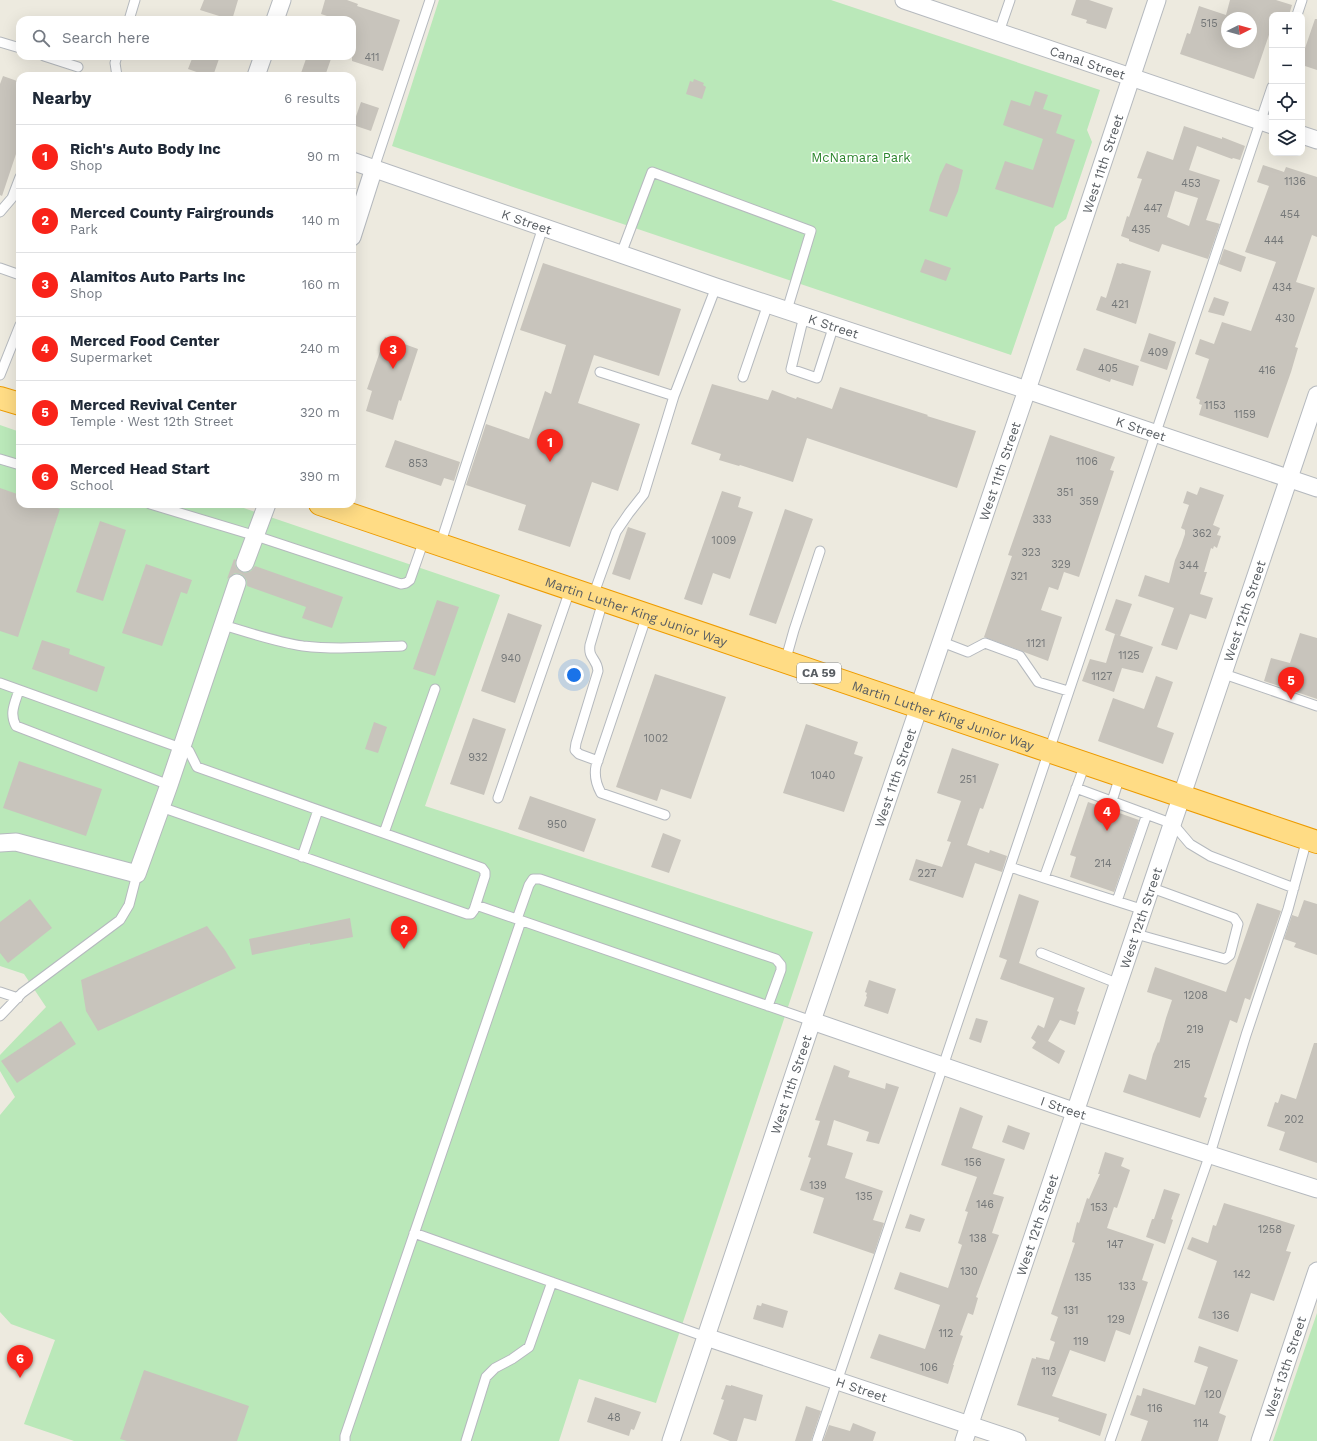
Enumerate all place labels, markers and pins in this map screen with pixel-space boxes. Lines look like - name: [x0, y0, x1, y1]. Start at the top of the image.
- pin: 3: [380, 336, 406, 369]
- pin: 1: [537, 429, 563, 462]
- pin: 5: [1278, 667, 1304, 700]
- pin: 4: [1094, 798, 1120, 831]
- pin: 2: [391, 916, 417, 949]
- pin: 6: [7, 1345, 33, 1378]

